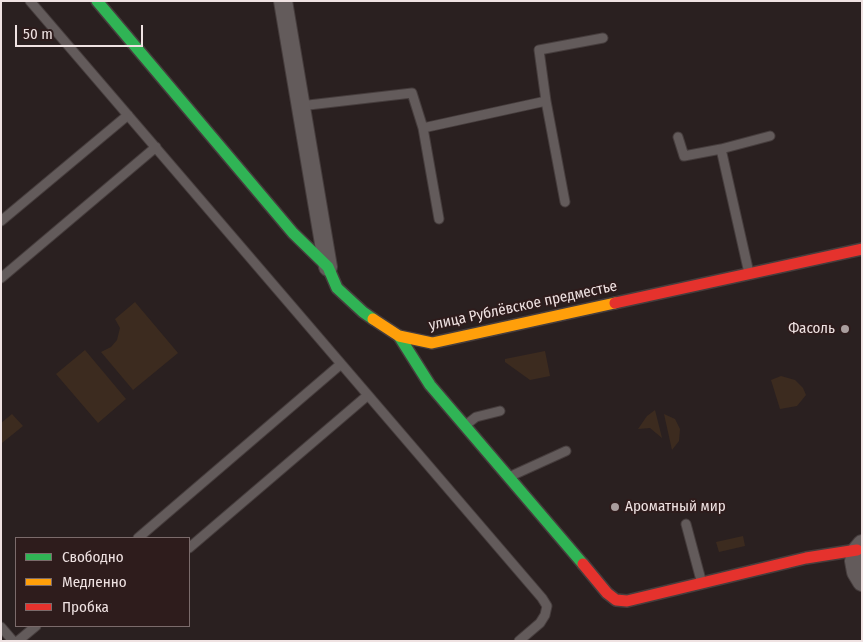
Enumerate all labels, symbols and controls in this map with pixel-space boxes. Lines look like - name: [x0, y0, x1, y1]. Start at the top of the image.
- scale bar: [18, 15, 145, 47]
- text: 50 m: [23, 25, 53, 43]
- street label: улица Рублёвское предместье: [427, 277, 619, 335]
- place label: Фасоль: [788, 320, 835, 338]
- marker: Фасоль: [839, 323, 851, 335]
- place label: Ароматный мир: [625, 498, 726, 516]
- marker: Ароматный мир: [609, 501, 621, 513]
- legend: [15, 537, 190, 627]
- text: Свободно: [62, 548, 124, 566]
- text: Медленно: [62, 573, 127, 591]
- text: Пробка: [62, 598, 109, 616]

